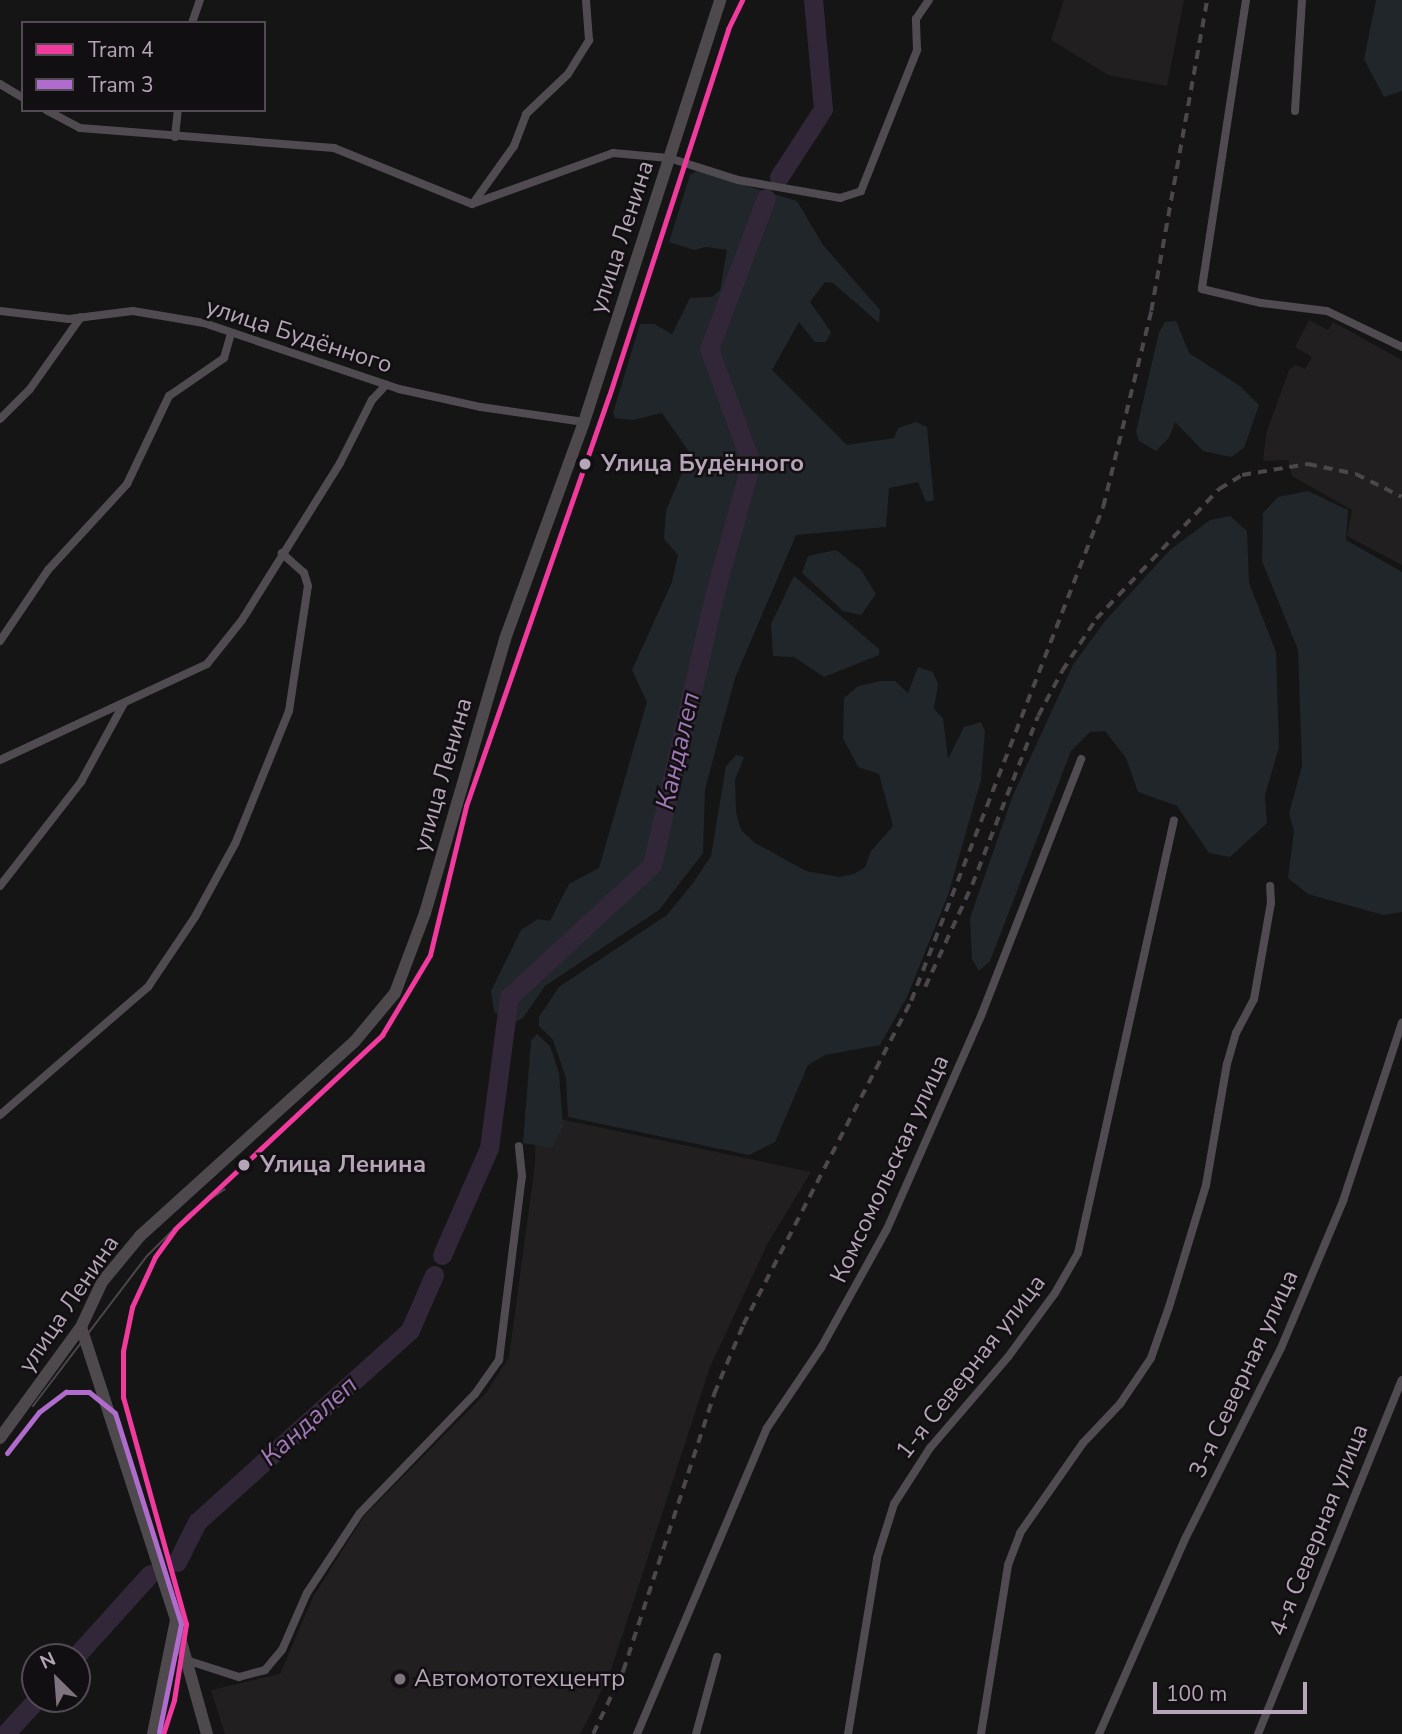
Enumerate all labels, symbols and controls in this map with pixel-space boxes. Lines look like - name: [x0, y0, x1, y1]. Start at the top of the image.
- legend: [21, 21, 266, 112]
- text: Tram 4: [88, 36, 154, 64]
- text: Tram 3: [88, 71, 154, 99]
- street label: улица Ленина: [584, 157, 660, 317]
- street label: улица Будённого: [202, 292, 396, 380]
- place label: Улица Будённого: [601, 450, 804, 478]
- marker: Улица Будённого: [575, 454, 595, 474]
- water label: Кандалеп: [649, 689, 707, 813]
- street label: улица Ленина: [407, 695, 479, 855]
- street label: Комсомольская улица: [824, 1050, 956, 1288]
- place label: Улица Ленина: [260, 1151, 426, 1179]
- marker: Улица Ленина: [234, 1155, 254, 1175]
- street label: улица Ленина: [13, 1230, 125, 1378]
- street label: 3-я Северная улица: [1183, 1265, 1305, 1483]
- street label: 1-я Северная улица: [890, 1269, 1052, 1465]
- water label: Кандалеп: [254, 1369, 364, 1473]
- street label: 4-я Северная улица: [1263, 1420, 1375, 1640]
- north arrow: [21, 1643, 91, 1713]
- text: N: [36, 1646, 60, 1676]
- place label: Автомототехцентр: [414, 1665, 625, 1693]
- scale bar: [1157, 1668, 1311, 1712]
- marker: Автомототехцентр: [392, 1671, 408, 1687]
- text: 100 m: [1166, 1680, 1227, 1708]

